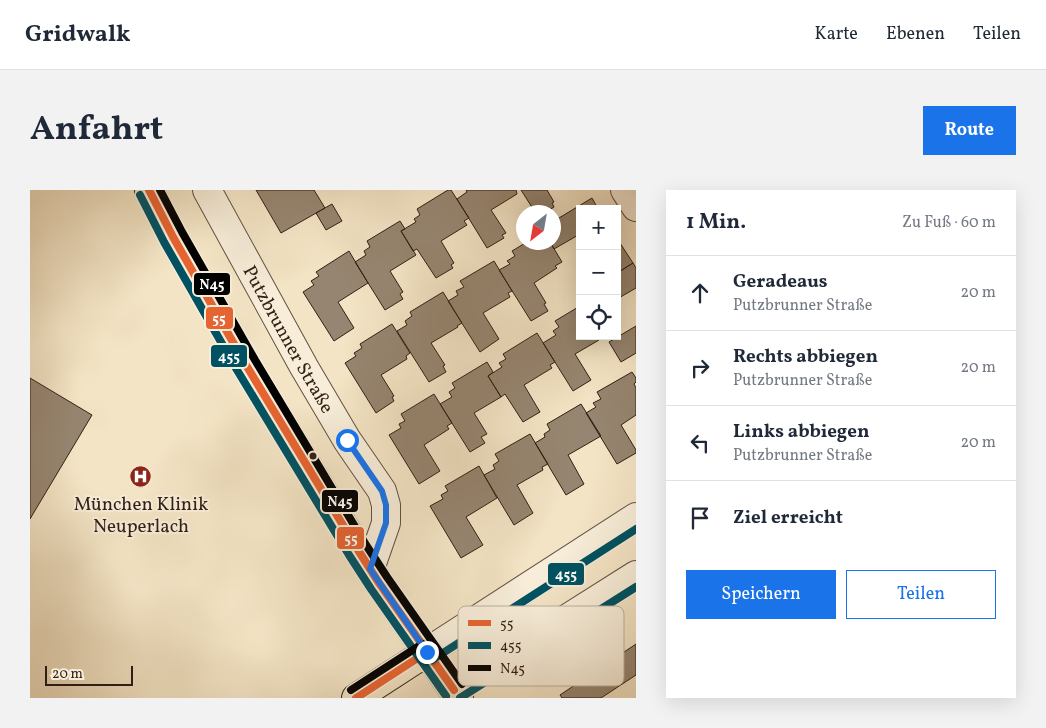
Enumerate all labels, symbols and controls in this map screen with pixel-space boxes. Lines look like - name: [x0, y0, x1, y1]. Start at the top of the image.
- text: Gridwalk: [25, 18, 131, 52]
- text: Karte: [814, 22, 858, 47]
- text: Ebenen: [886, 22, 945, 47]
- text: Teilen: [973, 22, 1021, 47]
- text: Anfahrt: [30, 106, 163, 154]
- button: Route: [923, 106, 1016, 155]
- north arrow: [516, 205, 561, 250]
- map controls: [576, 205, 621, 340]
- button: +: [576, 205, 621, 250]
- text: 1 Min.: [686, 208, 746, 237]
- text: Zu Fuß · 60 m: [902, 212, 996, 234]
- button: −: [576, 250, 621, 295]
- street label: Putzbrunner Straße: [236, 261, 339, 419]
- text: Geradeaus: [733, 269, 828, 295]
- line badge: N45: [193, 272, 231, 296]
- text: N45: [199, 276, 225, 295]
- icon: ahead: [686, 279, 714, 307]
- text: 20 m: [961, 282, 996, 304]
- button: locate: [576, 295, 621, 340]
- text: Putzbrunner Straße: [733, 295, 872, 317]
- line badge: 55: [205, 306, 234, 330]
- text: 55: [212, 310, 226, 329]
- line badge: 455: [210, 344, 248, 368]
- text: Rechts abbiegen: [733, 344, 878, 370]
- text: 455: [218, 348, 240, 367]
- icon: right: [686, 354, 714, 382]
- text: 20 m: [961, 357, 996, 379]
- text: Putzbrunner Straße: [733, 370, 872, 392]
- text: Links abbiegen: [733, 419, 870, 445]
- route start: [336, 429, 359, 452]
- icon: left: [686, 429, 714, 457]
- text: 20 m: [961, 432, 996, 454]
- text: Putzbrunner Straße: [733, 445, 872, 467]
- unlabelled marker: [308, 451, 318, 461]
- hospital icon: München Klinik Neuperlach: [129, 465, 153, 489]
- line badge: N45: [321, 489, 359, 513]
- place label: München Klinik Neuperlach: [74, 492, 208, 540]
- text: N45: [327, 493, 353, 512]
- icon: arrive: [686, 504, 714, 532]
- text: Ziel erreicht: [733, 505, 843, 531]
- line badge: 55: [336, 526, 365, 550]
- text: 55: [344, 530, 358, 549]
- line badge: 455: [547, 562, 585, 586]
- text: 455: [555, 566, 577, 585]
- button: Speichern: [686, 570, 836, 619]
- button: Teilen: [846, 570, 996, 619]
- legend: [458, 606, 624, 686]
- text: 55: [500, 615, 513, 634]
- text: 455: [500, 637, 521, 656]
- route end: [416, 641, 439, 664]
- text: N45: [500, 660, 525, 679]
- scale bar: [45, 663, 132, 686]
- text: 20 m: [52, 665, 83, 684]

